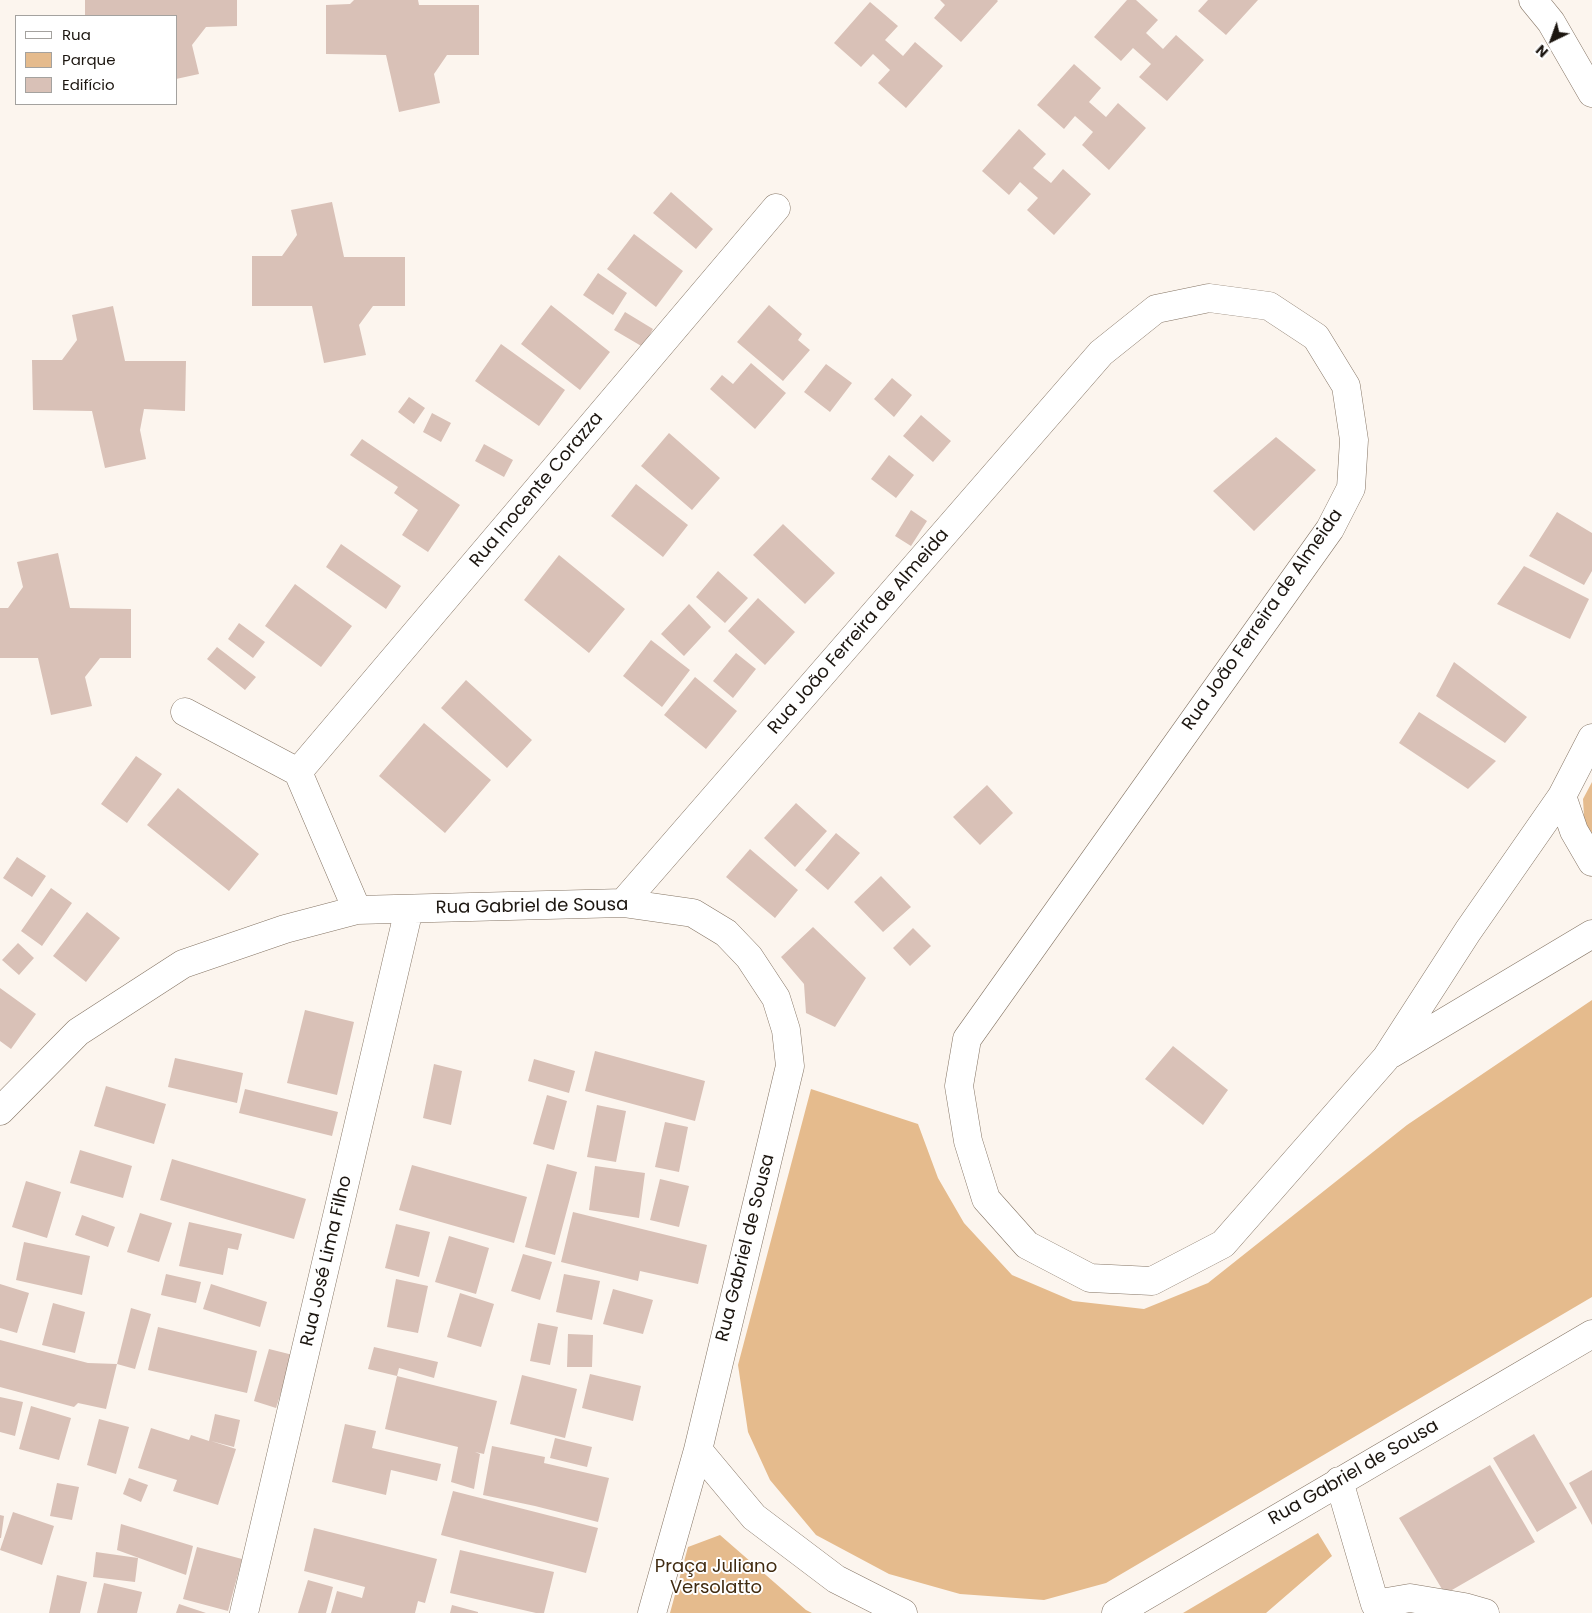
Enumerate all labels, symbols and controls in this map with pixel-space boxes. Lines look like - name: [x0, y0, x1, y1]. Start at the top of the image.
- legend: [15, 15, 178, 105]
- north arrow: [1527, 15, 1577, 65]
- text: Rua: [62, 24, 91, 45]
- text: N: [1531, 40, 1553, 62]
- text: Parque: [62, 49, 115, 70]
- text: Edifício: [62, 74, 115, 95]
- street label: Rua Inocente Corazza: [466, 408, 608, 572]
- street label: Rua João Ferreira de Almeida: [1178, 505, 1348, 735]
- street label: Rua João Ferreira de Almeida: [764, 525, 954, 739]
- street label: Rua Gabriel de Sousa: [436, 895, 628, 919]
- street label: Rua Gabriel de Sousa: [712, 1152, 780, 1344]
- street label: Rua José Lima Filho: [297, 1174, 357, 1348]
- street label: Rua Gabriel de Sousa: [1265, 1415, 1443, 1531]
- park label: Praça Juliano Versolatto: [655, 1556, 777, 1598]

